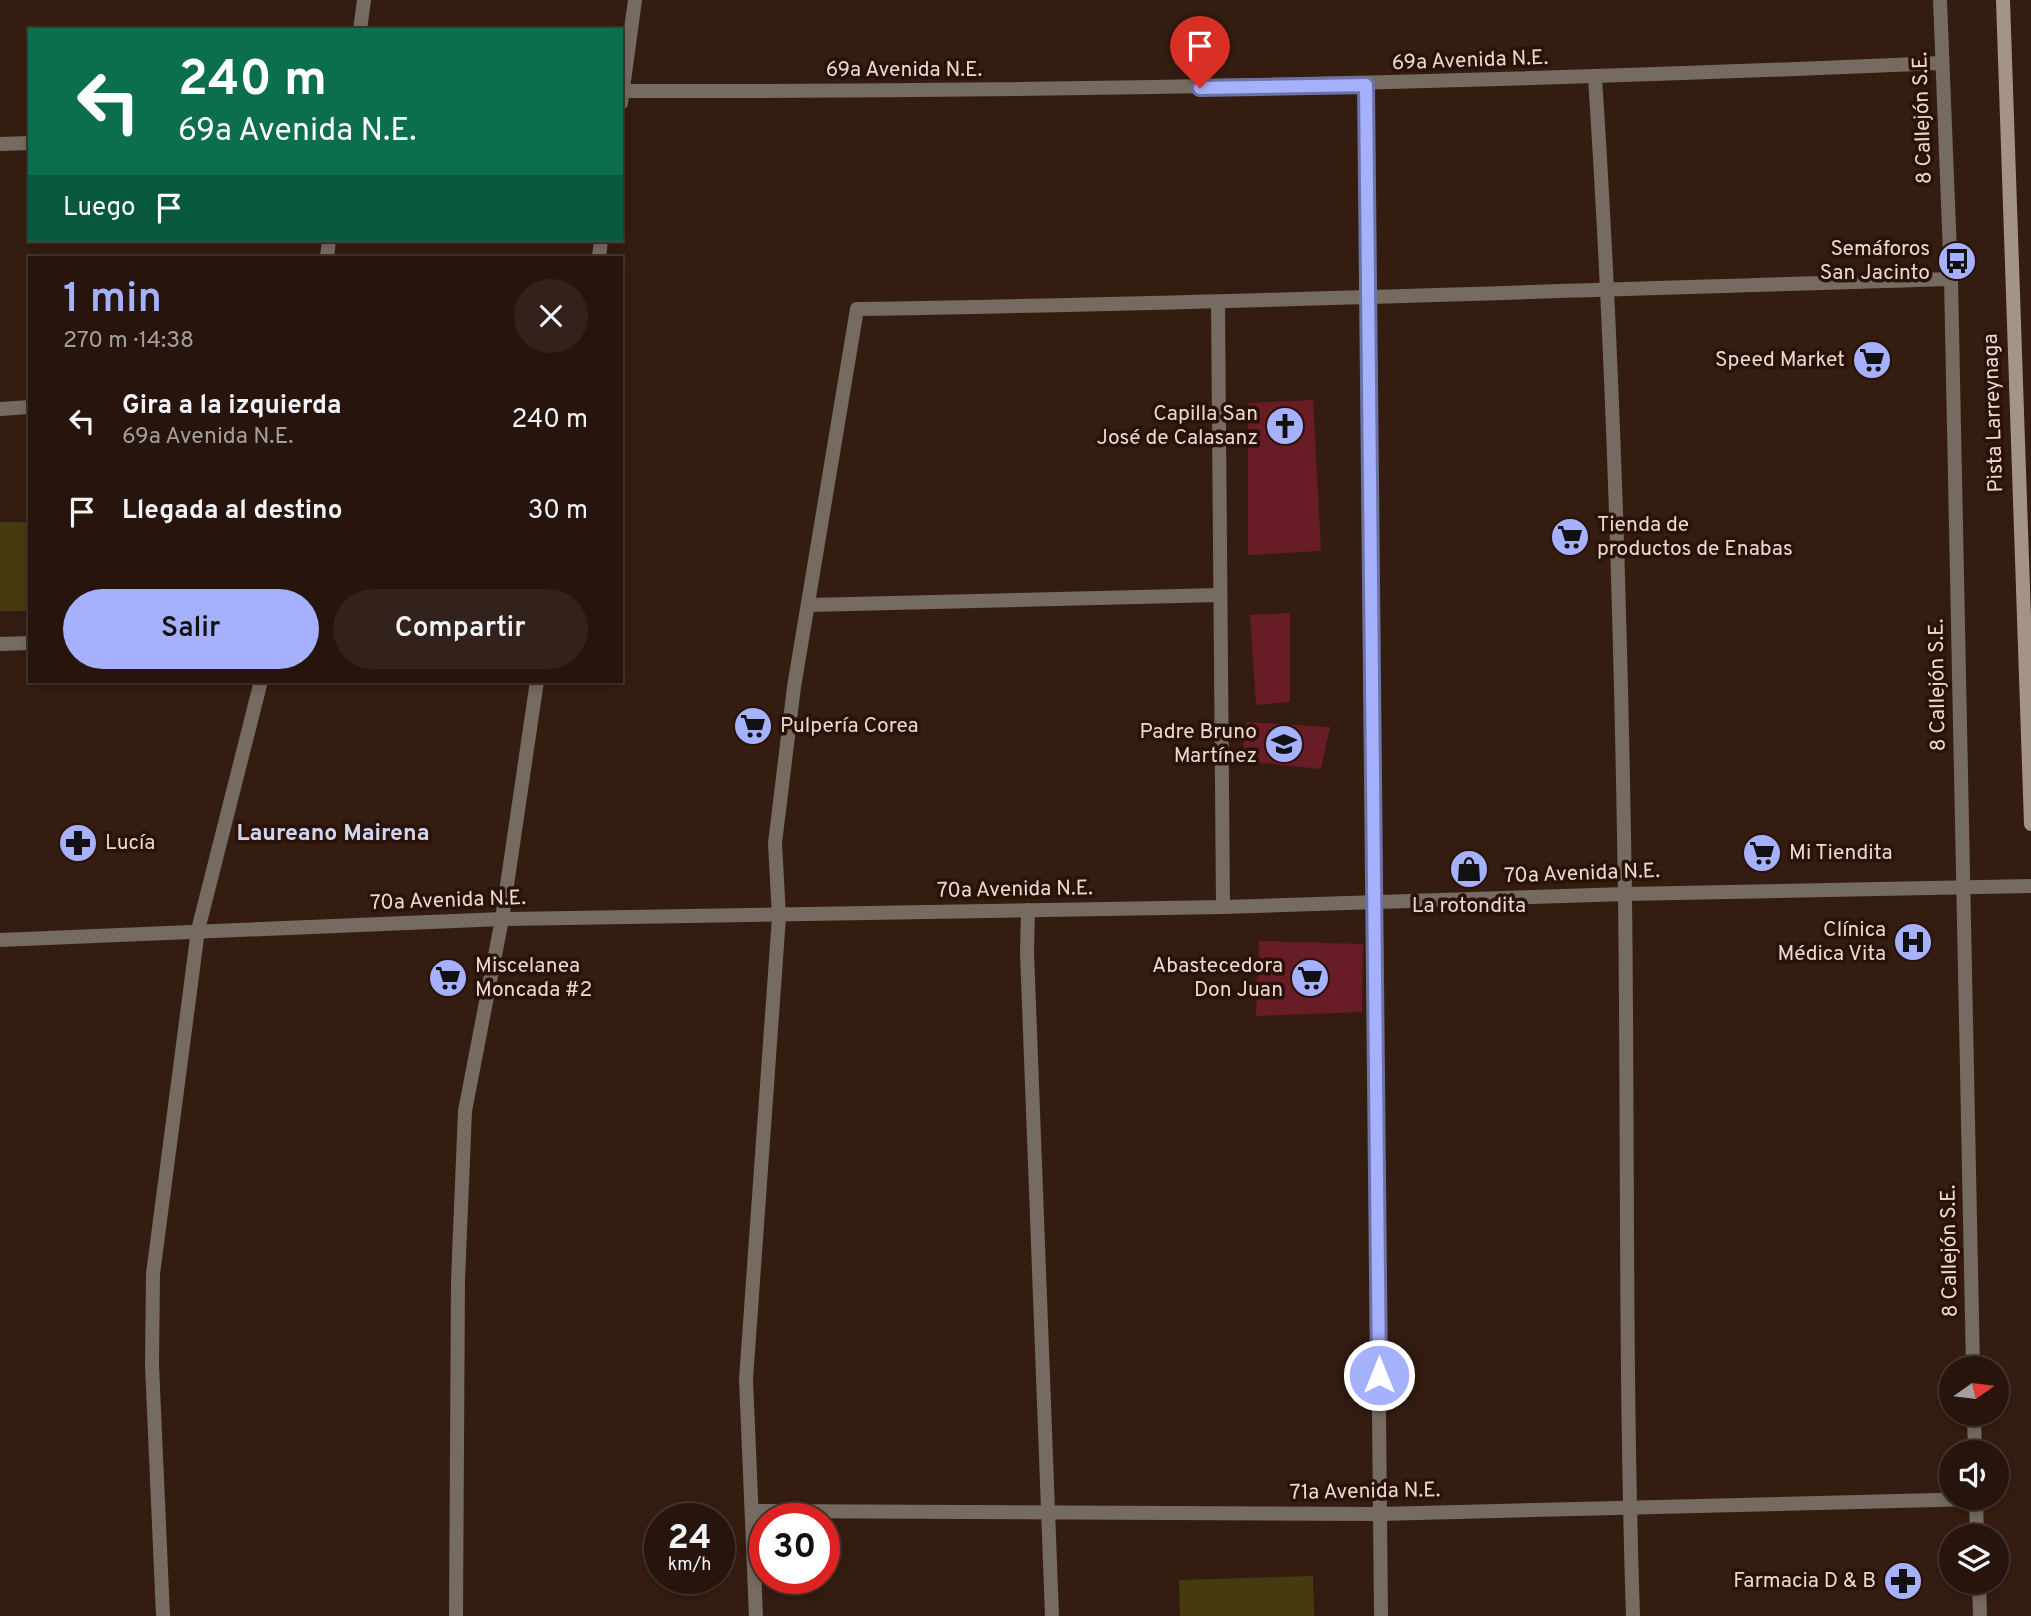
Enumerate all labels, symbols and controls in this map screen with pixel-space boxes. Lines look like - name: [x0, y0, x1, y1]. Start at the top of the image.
- pin: [1170, 16, 1230, 88]
- icon: arrive: [1181, 27, 1219, 65]
- street label: 69a Avenida N.E.: [1391, 45, 1549, 77]
- text: 240 m: [178, 51, 327, 113]
- street label: 8 Callejón S.E.: [1907, 51, 1939, 185]
- icon: left: [63, 56, 154, 147]
- street label: 69a Avenida N.E.: [826, 57, 982, 84]
- text: 69a Avenida N.E.: [178, 112, 417, 152]
- icon: arrive: [150, 189, 188, 227]
- text: Luego: [63, 192, 136, 225]
- place label: Semáforos San Jacinto: [1820, 236, 1930, 287]
- bus stop icon: Semáforos San Jacinto: [1936, 240, 1978, 282]
- text: 1 min: [63, 274, 162, 327]
- button: close: [514, 279, 588, 353]
- text: 270 m · 14:38: [63, 327, 194, 356]
- street label: Pista Larreynaga: [1978, 333, 2010, 493]
- supermarket icon: Speed Market: [1851, 339, 1893, 381]
- place label: Speed Market: [1715, 347, 1845, 374]
- text: Gira a la izquierda: [122, 390, 341, 423]
- place label: Capilla San José de Calasanz: [1097, 401, 1258, 452]
- icon: left: [63, 402, 101, 440]
- text: 240 m: [511, 404, 588, 437]
- church icon: Capilla San José de Calasanz: [1264, 405, 1306, 447]
- text: 69a Avenida N.E.: [122, 423, 293, 452]
- icon: arrive: [63, 493, 101, 531]
- text: Llegada al destino: [122, 495, 342, 528]
- text: 30 m: [528, 495, 588, 528]
- place label: Tienda de productos de Enabas: [1597, 512, 1793, 563]
- supermarket icon: Tienda de productos de Enabas: [1549, 516, 1591, 558]
- button: Salir: [63, 589, 319, 669]
- button: Compartir: [333, 589, 588, 669]
- street label: 8 Callejón S.E.: [1923, 618, 1953, 752]
- supermarket icon: Pulpería Corea: [732, 705, 774, 747]
- place label: Pulpería Corea: [780, 713, 919, 740]
- place label: Padre Bruno Martínez: [1140, 719, 1257, 770]
- school or university icon: Padre Bruno Martínez: [1263, 723, 1305, 765]
- district label: Laureano Mairena: [237, 820, 429, 849]
- pharmacy icon: Lucía: [57, 822, 99, 864]
- place label: Lucía: [105, 830, 155, 857]
- supermarket icon: Mi Tiendita: [1741, 832, 1783, 874]
- place label: Mi Tiendita: [1789, 840, 1892, 867]
- shop icon: La rotondita: [1448, 848, 1490, 890]
- street label: 70a Avenida N.E.: [1504, 858, 1660, 890]
- street label: 70a Avenida N.E.: [937, 875, 1093, 905]
- street label: 70a Avenida N.E.: [370, 885, 526, 917]
- place label: La rotondita: [1412, 893, 1526, 920]
- place label: Clínica Médica Vita: [1777, 917, 1886, 968]
- hospital icon: Clínica Médica Vita: [1892, 921, 1934, 963]
- place label: Miscelanea Moncada #2: [475, 953, 592, 1004]
- place label: Abastecedora Don Juan: [1152, 953, 1283, 1004]
- supermarket icon: Miscelanea Moncada #2: [427, 957, 469, 999]
- supermarket icon: Abastecedora Don Juan: [1289, 957, 1331, 999]
- street label: 8 Callejón S.E.: [1935, 1184, 1965, 1318]
- position arrow: [1342, 1338, 1416, 1412]
- north arrow: [1939, 1356, 2009, 1426]
- map controls: [1939, 1356, 2009, 1594]
- button: sound: [1939, 1440, 2009, 1510]
- street label: 71a Avenida N.E.: [1289, 1477, 1441, 1507]
- speed limit sign: 30: [749, 1503, 840, 1594]
- text: 24: [668, 1517, 711, 1561]
- button: layers: [1939, 1524, 2009, 1594]
- text: km/h: [668, 1554, 711, 1577]
- pharmacy icon: Farmacia D & B: [1882, 1560, 1924, 1602]
- place label: Farmacia D & B: [1733, 1568, 1876, 1595]

